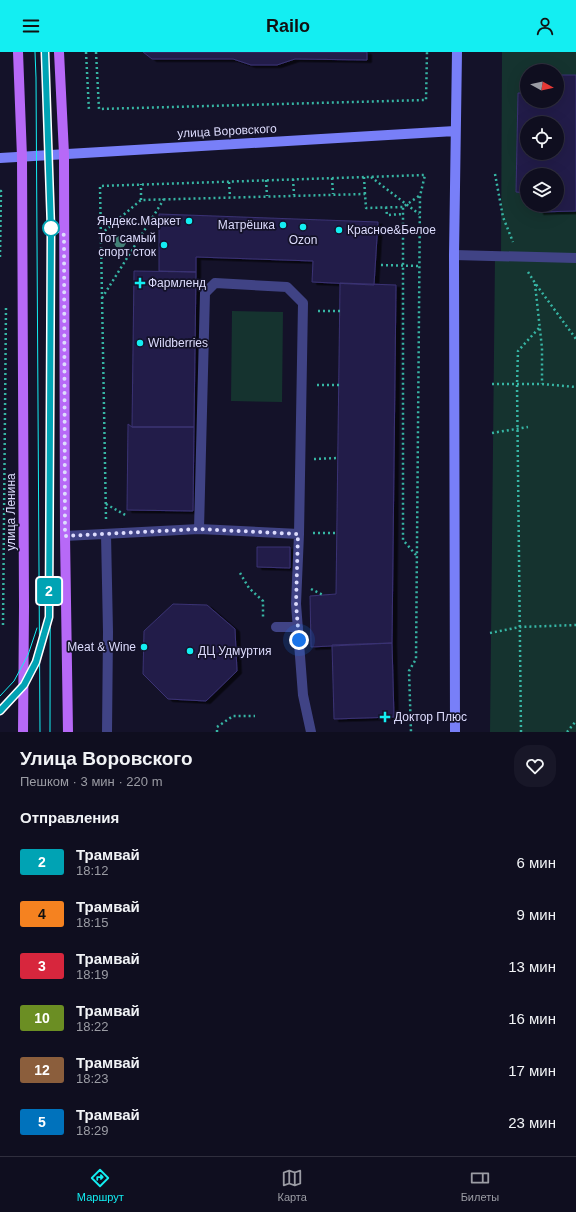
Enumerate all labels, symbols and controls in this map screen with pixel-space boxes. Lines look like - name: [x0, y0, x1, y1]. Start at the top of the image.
- icon: menu: [20, 15, 42, 37]
- icon: person: [534, 15, 556, 37]
- text: Railo: [266, 16, 310, 36]
- north arrow: [520, 64, 564, 108]
- map controls: [520, 64, 564, 212]
- button: locate: [520, 116, 564, 160]
- street label: улица Воровского: [177, 121, 277, 141]
- button: layers: [520, 168, 564, 212]
- place label: Яндекс.Маркет: [97, 214, 181, 228]
- marker: Яндекс.Маркет: [184, 216, 194, 226]
- place label: Матрёшка: [218, 218, 275, 232]
- unlabelled marker: [42, 219, 60, 237]
- marker: Матрёшка: [278, 220, 288, 230]
- marker: Ozon: [298, 222, 308, 232]
- place label: Красное&Белое: [347, 223, 436, 237]
- marker: Красное&Белое: [334, 225, 344, 235]
- place label: Тот самый спорт сток: [98, 231, 157, 259]
- place label: Ozon: [289, 233, 317, 247]
- marker: Тот самый спорт сток: [159, 240, 169, 250]
- place label: Фармленд: [148, 276, 206, 290]
- marker: Фармленд: [135, 278, 145, 288]
- place label: Wildberries: [148, 336, 208, 350]
- marker: Wildberries: [135, 338, 145, 348]
- street label: улица Ленина: [4, 473, 18, 551]
- line badge: 2: [36, 578, 62, 604]
- text: 2: [45, 583, 53, 599]
- your location: [289, 630, 309, 650]
- place label: Meat & Wine: [67, 640, 136, 654]
- marker: Meat & Wine: [139, 642, 149, 652]
- place label: ДЦ Удмуртия: [198, 644, 271, 658]
- marker: ДЦ Удмуртия: [185, 646, 195, 656]
- place label: Доктор Плюс: [394, 710, 467, 724]
- marker: Доктор Плюс: [379, 711, 391, 723]
- button: heart: [514, 745, 556, 787]
- text: Улица Воровского: [20, 748, 193, 769]
- text: Пешком · 3 мин · 220 m: [20, 774, 162, 789]
- text: Отправления: [20, 809, 119, 826]
- text: Трамвай: [76, 846, 140, 863]
- text: 2: [38, 854, 46, 870]
- text: 6 мин: [517, 854, 556, 871]
- text: 18:12: [76, 863, 109, 878]
- text: Трамвай: [76, 898, 140, 915]
- text: 4: [38, 906, 46, 922]
- text: 9 мин: [517, 906, 556, 923]
- text: 18:15: [76, 915, 109, 930]
- text: Трамвай: [76, 950, 140, 967]
- text: 3: [38, 958, 46, 974]
- text: 13 мин: [508, 958, 556, 975]
- text: 18:19: [76, 967, 109, 982]
- text: Трамвай: [76, 1002, 140, 1019]
- text: 10: [34, 1010, 50, 1026]
- text: 16 мин: [508, 1010, 556, 1027]
- text: 18:22: [76, 1019, 109, 1034]
- text: Трамвай: [76, 1054, 140, 1071]
- text: 12: [34, 1062, 50, 1078]
- text: 17 мин: [508, 1062, 556, 1079]
- text: 18:23: [76, 1071, 109, 1086]
- text: Трамвай: [76, 1106, 140, 1123]
- text: 5: [38, 1114, 46, 1130]
- text: 23 мин: [508, 1114, 556, 1131]
- text: 18:29: [76, 1123, 109, 1138]
- tab: Маршрут: [77, 1167, 124, 1203]
- tab: Карта: [277, 1167, 307, 1203]
- tab: Билеты: [461, 1167, 499, 1203]

